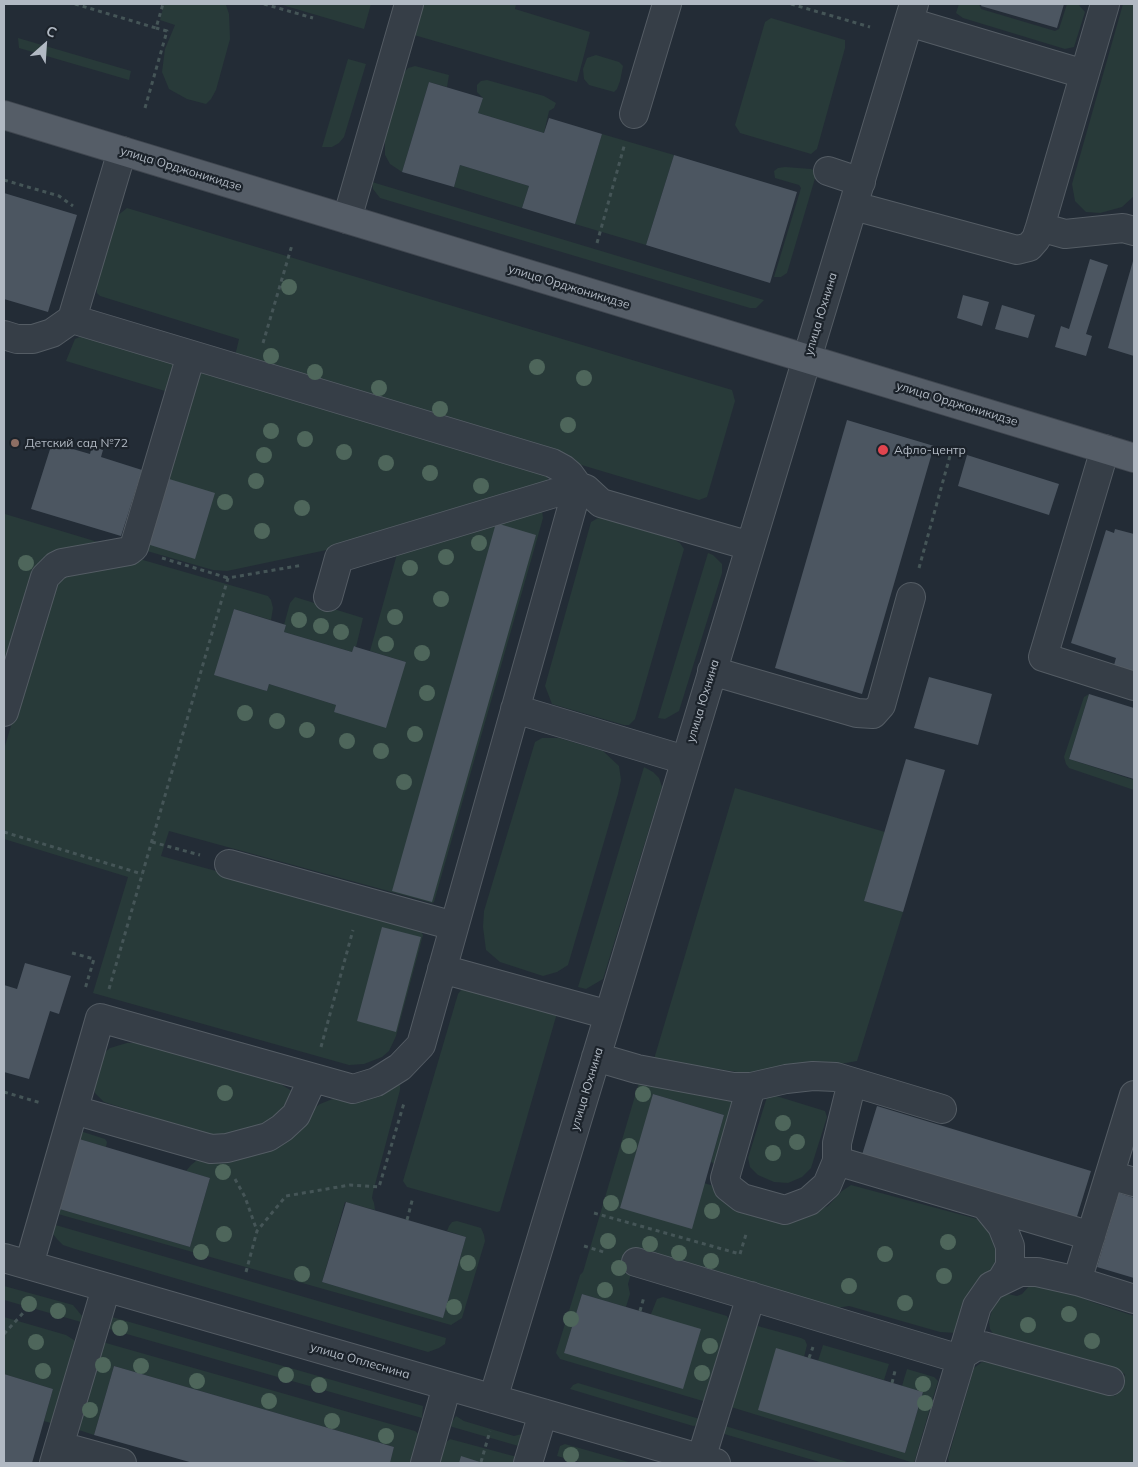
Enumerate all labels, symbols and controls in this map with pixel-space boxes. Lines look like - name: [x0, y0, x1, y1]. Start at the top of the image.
- north arrow: [20, 20, 70, 70]
- text: С: [43, 21, 60, 42]
- street label: улица Орджоникидзе: [118, 144, 244, 194]
- street label: улица Орджоникидзе: [506, 262, 632, 312]
- street label: улица Юхнина: [802, 271, 840, 357]
- street label: улица Орджоникидзе: [894, 379, 1020, 429]
- place label: Детский сад №72: [25, 436, 128, 450]
- marker: Детский сад №72: [9, 437, 21, 449]
- marker: Афло-центр: [876, 443, 890, 457]
- place label: Афло-центр: [894, 443, 966, 457]
- street label: улица Юхнина: [684, 658, 722, 744]
- street label: улица Юхнина: [568, 1046, 606, 1132]
- street label: улица Оплеснина: [308, 1340, 412, 1382]

